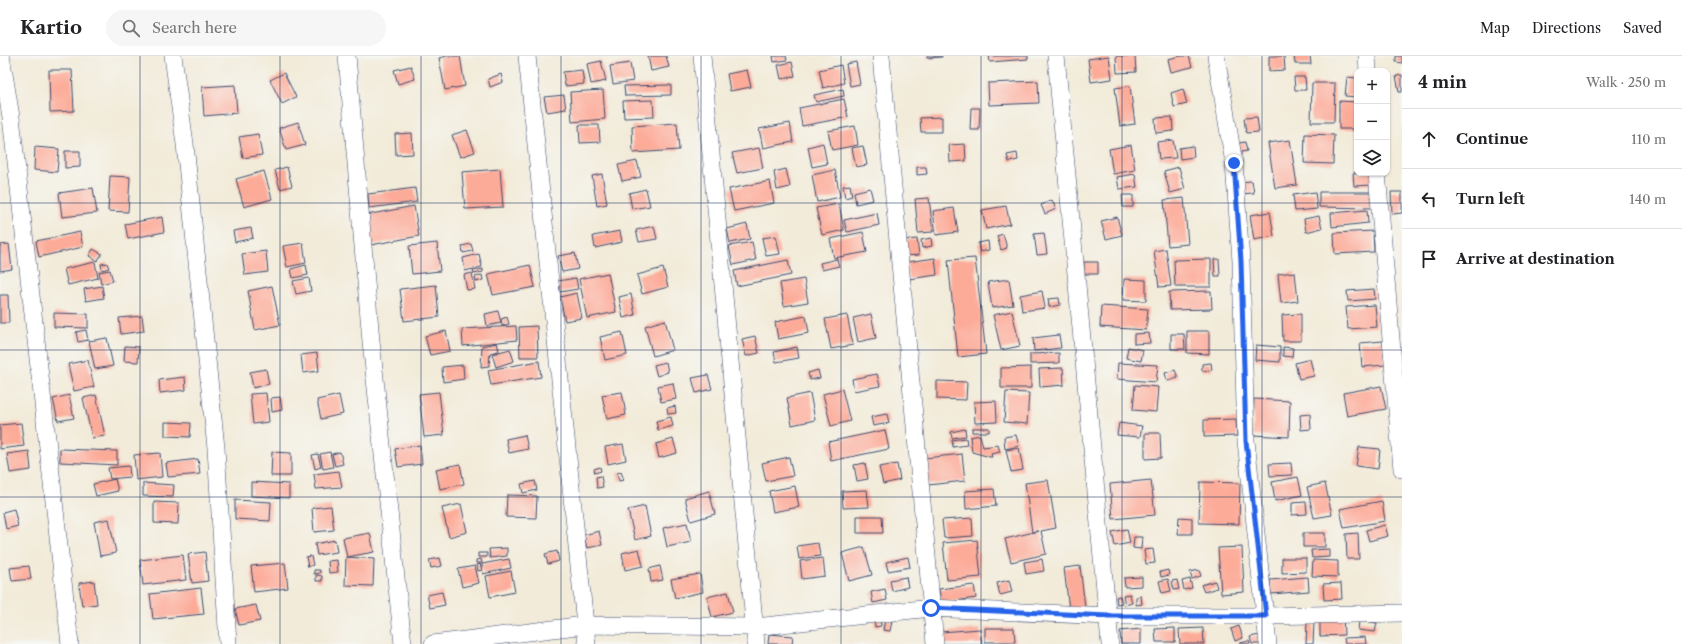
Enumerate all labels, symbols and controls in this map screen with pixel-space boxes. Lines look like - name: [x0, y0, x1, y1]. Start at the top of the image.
- search box: [106, 10, 386, 46]
- text: Kartio: [20, 16, 82, 39]
- icon: search: [120, 17, 142, 39]
- text: Search here: [152, 18, 237, 37]
- text: Map: [1480, 19, 1510, 37]
- text: Directions: [1532, 19, 1601, 37]
- text: Saved: [1623, 19, 1662, 37]
- map controls: [1354, 68, 1390, 176]
- button: +: [1354, 68, 1390, 104]
- text: 4 min: [1418, 72, 1467, 92]
- text: Walk · 250 m: [1586, 74, 1666, 90]
- button: −: [1354, 104, 1390, 140]
- icon: ahead: [1418, 128, 1440, 150]
- text: Continue: [1456, 129, 1528, 148]
- text: 110 m: [1631, 131, 1666, 147]
- button: layers: [1354, 140, 1390, 176]
- route end: [1225, 154, 1243, 172]
- icon: left: [1418, 188, 1440, 210]
- text: Turn left: [1456, 189, 1525, 208]
- text: 140 m: [1629, 191, 1666, 207]
- icon: arrive: [1418, 248, 1440, 270]
- text: Arrive at destination: [1456, 249, 1615, 268]
- route start: [922, 599, 940, 617]

